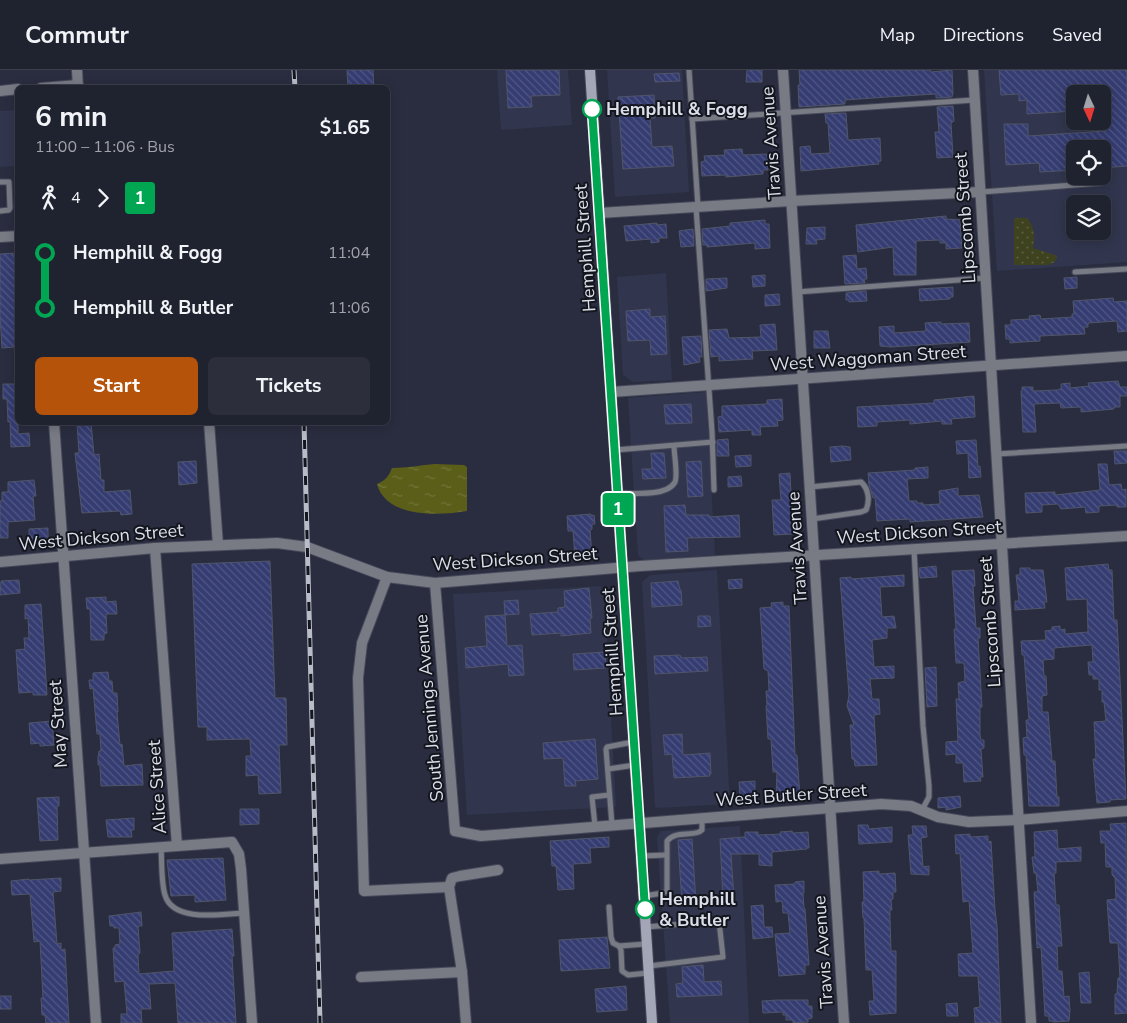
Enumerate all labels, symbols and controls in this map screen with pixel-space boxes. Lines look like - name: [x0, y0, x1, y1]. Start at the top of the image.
- text: Commutr: [25, 19, 129, 51]
- text: Map: [880, 23, 915, 47]
- text: Directions: [943, 23, 1024, 47]
- text: Saved: [1052, 23, 1102, 47]
- north arrow: [1066, 85, 1111, 130]
- map controls: [1066, 85, 1111, 240]
- street label: Travis Avenue: [755, 86, 787, 200]
- place label: Hemphill & Fogg: [606, 97, 748, 121]
- text: 6 min: [35, 98, 107, 136]
- marker: Hemphill & Fogg: [582, 99, 602, 119]
- text: $1.65: [320, 115, 370, 141]
- text: 11:00 – 11:06 · Bus: [35, 136, 175, 158]
- button: locate: [1066, 140, 1111, 185]
- street label: Lipscomb Street: [948, 151, 982, 284]
- street label: Hemphill Street: [569, 183, 601, 313]
- icon: walk: [35, 184, 63, 212]
- icon: forward: [89, 184, 117, 212]
- text: 1: [135, 186, 145, 210]
- text: 4: [71, 187, 81, 209]
- button: layers: [1066, 195, 1111, 240]
- text: Hemphill & Fogg: [73, 240, 222, 266]
- text: 11:04: [328, 242, 370, 264]
- text: Hemphill & Butler: [73, 295, 233, 321]
- text: 11:06: [328, 297, 370, 319]
- street label: West Waggoman Street: [769, 339, 967, 377]
- button: Start: [35, 357, 198, 415]
- button: Tickets: [208, 357, 370, 415]
- street label: Travis Avenue: [781, 491, 813, 605]
- line badge: 1: [602, 493, 634, 525]
- text: 1: [613, 497, 623, 521]
- street label: West Dickson Street: [836, 514, 1003, 550]
- street label: West Dickson Street: [18, 518, 185, 556]
- street label: West Dickson Street: [432, 541, 599, 577]
- street label: Lipscomb Street: [973, 555, 1007, 688]
- street label: Hemphill Street: [596, 587, 628, 717]
- street label: South Jennings Avenue: [409, 613, 449, 803]
- street label: May Street: [43, 679, 73, 769]
- street label: Alice Street: [142, 739, 172, 835]
- street label: West Butler Street: [715, 778, 868, 812]
- place label: Hemphill & Butler: [659, 887, 736, 932]
- street label: Travis Avenue: [807, 895, 839, 1009]
- marker: Hemphill & Butler: [635, 899, 655, 919]

